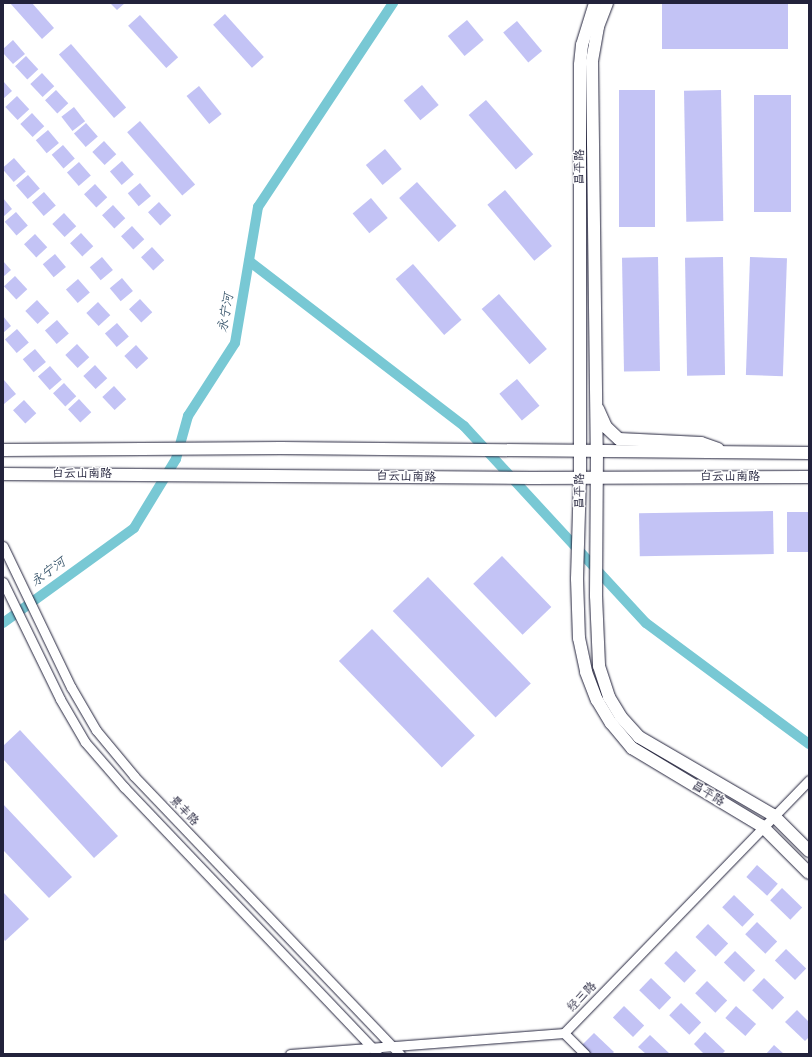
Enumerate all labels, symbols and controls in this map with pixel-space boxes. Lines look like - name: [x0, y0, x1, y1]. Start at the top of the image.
- street label: 昌平路: [573, 149, 587, 185]
- water label: 永宁河: [216, 292, 238, 334]
- street label: 白云山南路: [52, 467, 112, 481]
- street label: 白云山南路: [376, 469, 436, 485]
- street label: 白云山南路: [700, 470, 760, 484]
- street label: 昌平路: [573, 473, 587, 509]
- water label: 永宁河: [29, 555, 69, 591]
- street label: 昌平路: [689, 779, 727, 809]
- street label: 景丰路: [166, 793, 202, 829]
- street label: 经三路: [564, 979, 600, 1015]

